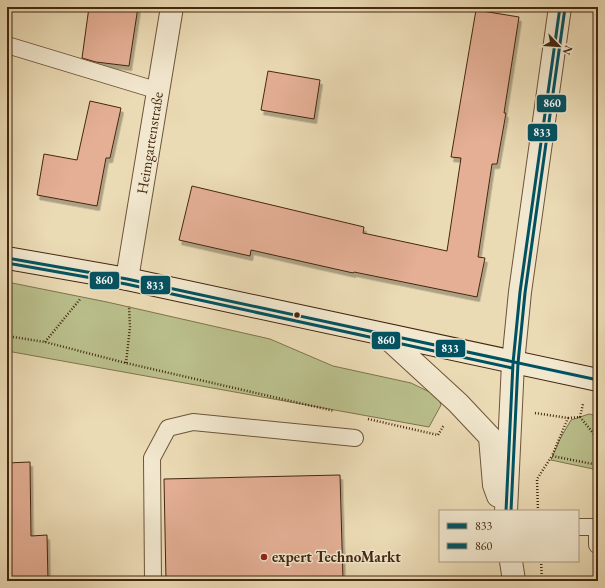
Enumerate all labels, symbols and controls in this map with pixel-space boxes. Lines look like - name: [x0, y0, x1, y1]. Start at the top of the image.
- north arrow: [539, 26, 579, 66]
- text: N: [560, 43, 576, 57]
- street label: Heimgartenstraße: [132, 90, 167, 195]
- line badge: 860: [536, 94, 567, 113]
- text: 860: [543, 96, 561, 110]
- line badge: 833: [527, 123, 558, 142]
- text: 833: [533, 125, 551, 139]
- line badge: 860: [89, 271, 120, 290]
- text: 860: [95, 273, 113, 287]
- line badge: 833: [140, 275, 171, 295]
- text: 833: [146, 278, 164, 292]
- unlabelled marker: [292, 310, 302, 320]
- line badge: 860: [371, 331, 401, 350]
- text: 860: [377, 333, 395, 347]
- line badge: 833: [435, 339, 466, 358]
- text: 833: [441, 341, 459, 355]
- legend: [439, 510, 579, 562]
- text: 833: [475, 518, 493, 534]
- text: 860: [475, 538, 493, 554]
- place label: expert TechnoMarkt: [272, 547, 401, 566]
- marker: expert TechnoMarkt: [259, 552, 269, 562]

